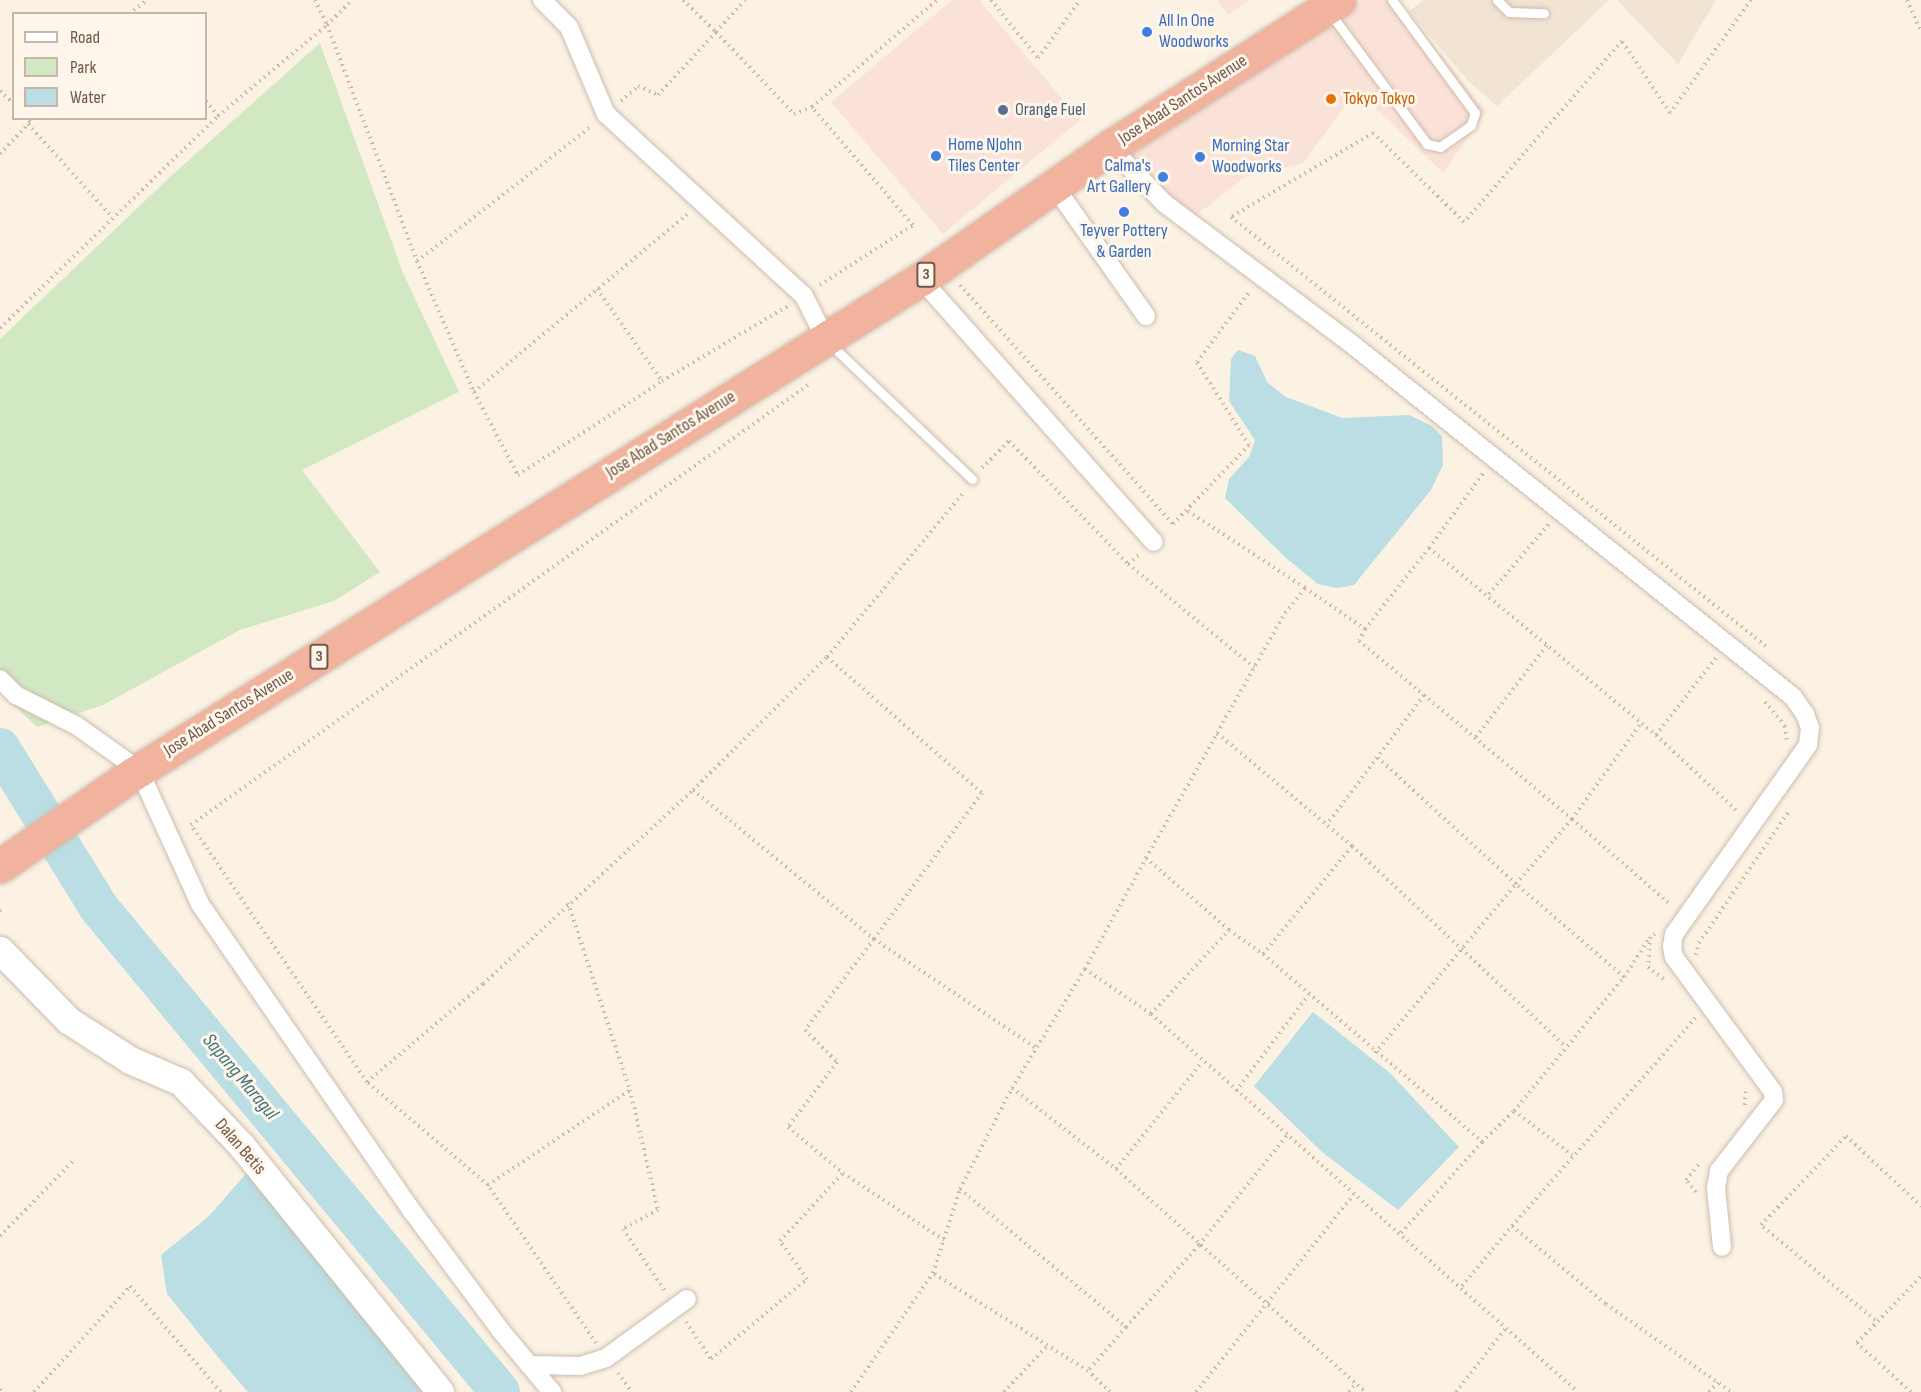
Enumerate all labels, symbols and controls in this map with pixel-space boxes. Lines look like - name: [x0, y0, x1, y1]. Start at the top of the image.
- place label: All In One Woodworks: [1159, 11, 1229, 54]
- legend: [12, 12, 207, 120]
- marker: All In One Woodworks: [1140, 25, 1154, 39]
- text: Road: [70, 27, 100, 48]
- street label: Jose Abad Santos Avenue: [1115, 50, 1251, 150]
- text: Park: [70, 57, 96, 78]
- text: Water: [70, 87, 106, 108]
- place label: Tokyo Tokyo: [1343, 88, 1415, 110]
- marker: Tokyo Tokyo: [1324, 92, 1338, 106]
- place label: Orange Fuel: [1015, 99, 1086, 121]
- marker: Orange Fuel: [996, 103, 1010, 117]
- place label: Home NJohn Tiles Center: [948, 135, 1022, 178]
- place label: Morning Star Woodworks: [1212, 136, 1289, 178]
- marker: Home NJohn Tiles Center: [929, 149, 943, 163]
- marker: Morning Star Woodworks: [1193, 150, 1207, 164]
- place label: Calma's Art Gallery: [1087, 156, 1151, 198]
- marker: Calma's Art Gallery: [1156, 170, 1170, 184]
- marker: Teyver Pottery & Garden: [1117, 205, 1131, 219]
- place label: Teyver Pottery & Garden: [1080, 221, 1168, 264]
- road number: 3: [916, 262, 936, 288]
- street label: Jose Abad Santos Avenue: [602, 386, 740, 484]
- road number: 3: [308, 644, 330, 670]
- street label: Jose Abad Santos Avenue: [160, 664, 298, 762]
- water label: Sapang Maragul: [197, 1029, 283, 1125]
- street label: Dalan Betis: [210, 1115, 270, 1179]

